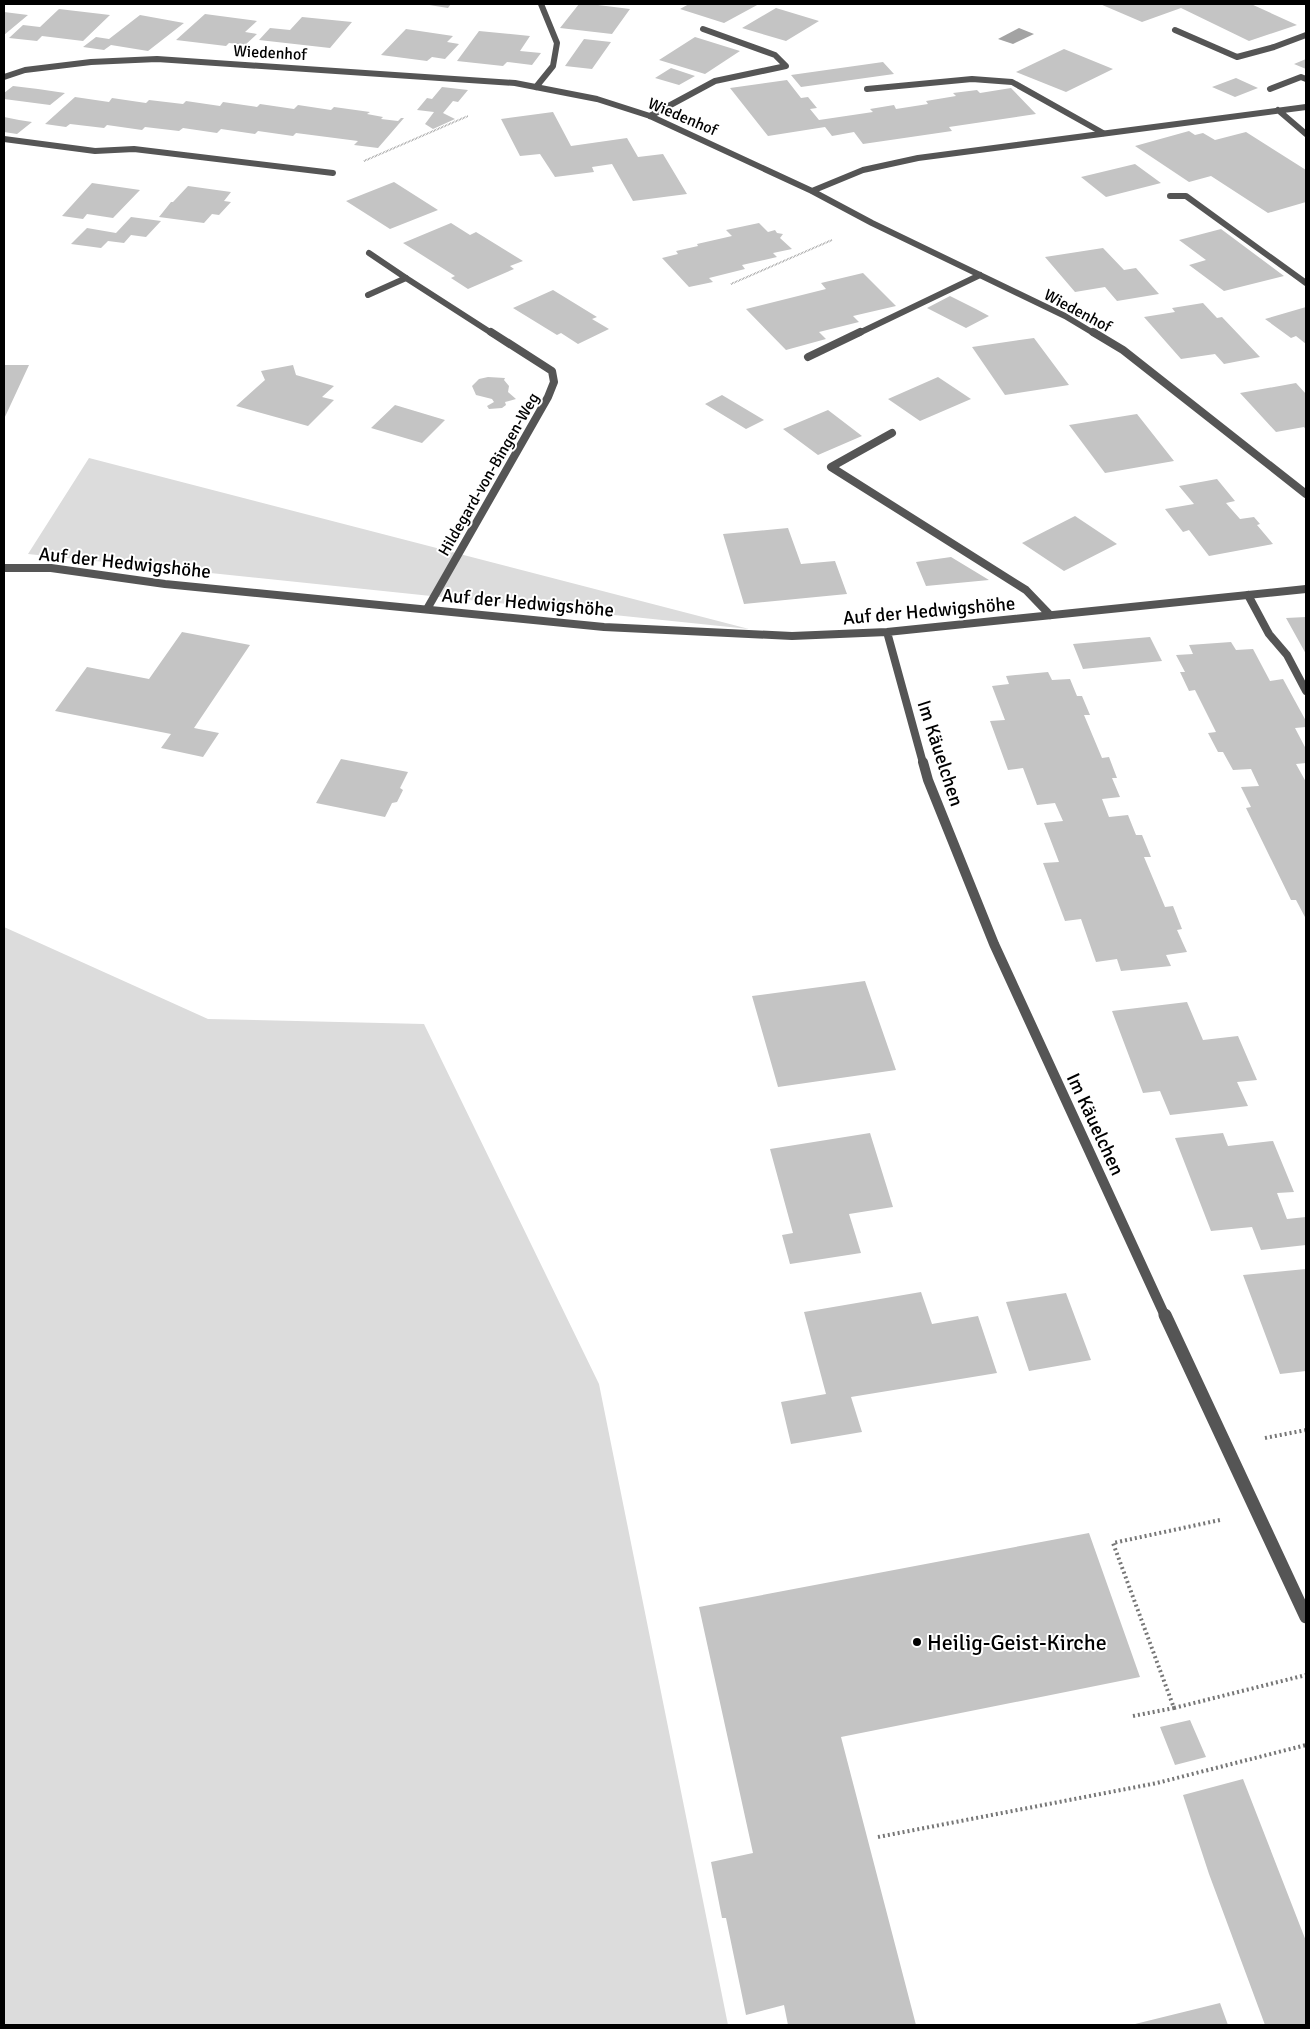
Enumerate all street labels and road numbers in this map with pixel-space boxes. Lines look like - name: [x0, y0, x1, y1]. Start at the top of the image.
- street label: Wiedenhof: [233, 41, 308, 65]
- street label: Wiedenhof: [645, 93, 721, 141]
- street label: Wiedenhof: [1040, 285, 1115, 337]
- street label: Hildegard-von-Bingen-Weg: [434, 389, 544, 560]
- street label: Auf der Hedwigshöhe: [38, 542, 212, 584]
- street label: Auf der Hedwigshöhe: [441, 584, 615, 622]
- street label: Auf der Hedwigshöhe: [842, 592, 1016, 630]
- street label: Im Käuelchen: [912, 697, 969, 809]
- street label: Im Käuelchen: [1061, 1069, 1129, 1179]

